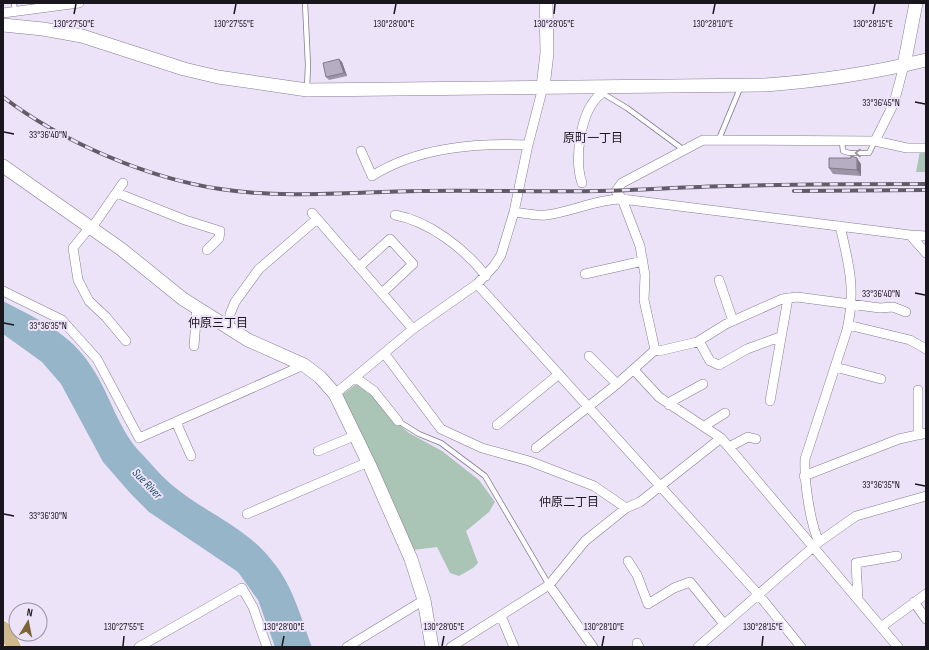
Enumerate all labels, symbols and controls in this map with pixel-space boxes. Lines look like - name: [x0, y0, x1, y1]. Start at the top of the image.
- text: 130°27'50"E: [54, 18, 94, 30]
- text: 130°27'55"E: [214, 18, 254, 30]
- text: 130°28'00"E: [373, 18, 415, 30]
- text: 130°28'05"E: [534, 18, 574, 30]
- text: 130°28'10"E: [693, 18, 733, 30]
- text: 130°28'15"E: [853, 18, 893, 30]
- text: 33°36'45"N: [862, 97, 900, 109]
- text: 33°36'40"N: [29, 129, 67, 141]
- district label: 原町一丁目: [563, 131, 623, 146]
- one-way arrow: [855, 149, 861, 157]
- text: 33°36'40"N: [862, 288, 900, 300]
- district label: 仲原三丁目: [188, 316, 248, 331]
- text: 33°36'35"N: [29, 320, 67, 332]
- water label: Sue River: [129, 466, 166, 503]
- text: 33°36'35"N: [862, 479, 900, 491]
- district label: 仲原二丁目: [539, 495, 599, 510]
- text: 33°36'30"N: [29, 510, 67, 522]
- north arrow: [8, 602, 48, 642]
- text: N: [26, 606, 34, 620]
- text: 130°27'55"E: [104, 621, 144, 633]
- text: 130°28'00"E: [263, 621, 305, 633]
- text: 130°28'05"E: [424, 621, 464, 633]
- text: 130°28'10"E: [584, 621, 624, 633]
- text: 130°28'15"E: [743, 621, 783, 633]

